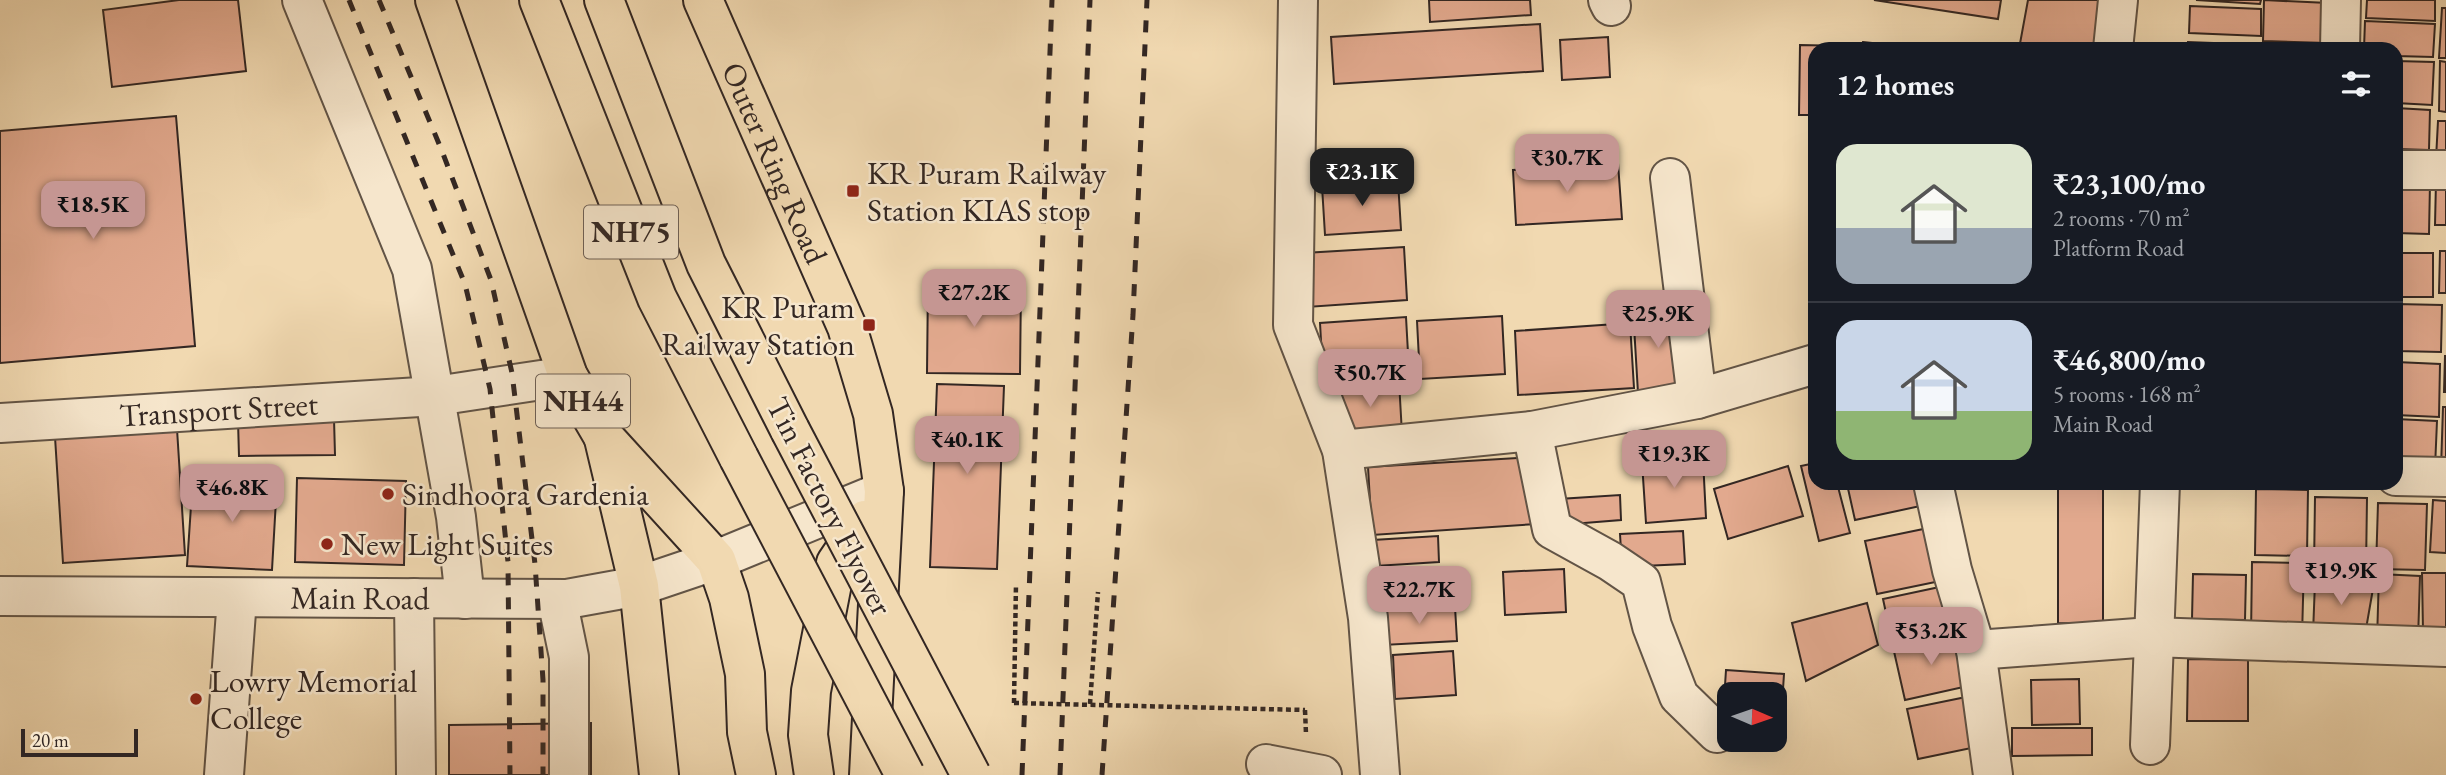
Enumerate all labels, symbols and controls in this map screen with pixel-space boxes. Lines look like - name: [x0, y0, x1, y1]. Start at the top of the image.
- street label: Outer Ring Road: [712, 56, 838, 271]
- text: 12 homes: [1836, 65, 1954, 104]
- icon: filters: [2337, 65, 2375, 103]
- pin: ₹30.7K: [1510, 134, 1624, 194]
- text: ₹30.7K: [1531, 142, 1603, 172]
- pin: ₹23.1K: [1305, 148, 1419, 208]
- place label: KR Puram Railway Station KIAS stop: [867, 152, 1107, 231]
- text: ₹23.1K: [1326, 156, 1398, 186]
- text: ₹23,100/mo: [2053, 164, 2205, 203]
- icon: home: [1892, 172, 1976, 256]
- pin: ₹18.5K: [36, 182, 150, 241]
- marker: KR Puram Railway Station KIAS stop: [845, 183, 861, 199]
- text: ₹18.5K: [57, 189, 129, 219]
- text: 2 rooms · 70 m²: [2053, 203, 2190, 233]
- road number: NH75: [584, 206, 678, 258]
- text: Platform Road: [2053, 233, 2184, 263]
- pin: ₹27.2K: [917, 270, 1031, 329]
- text: ₹27.2K: [938, 277, 1010, 307]
- place label: KR Puram Railway Station: [661, 286, 855, 365]
- pin: ₹25.9K: [1601, 290, 1715, 350]
- text: ₹25.9K: [1622, 298, 1694, 328]
- marker: KR Puram Railway Station: [861, 317, 877, 333]
- text: ₹46,800/mo: [2053, 340, 2205, 379]
- icon: home: [1892, 348, 1976, 432]
- pin: ₹50.7K: [1313, 350, 1427, 409]
- text: ₹50.7K: [1334, 357, 1406, 387]
- road number: NH44: [536, 374, 630, 428]
- text: 5 rooms · 168 m²: [2053, 379, 2201, 409]
- street label: Transport Street: [118, 382, 319, 437]
- street label: Tin Factory Flyover: [757, 390, 903, 623]
- text: Main Road: [2053, 409, 2153, 439]
- pin: ₹40.1K: [910, 416, 1024, 476]
- text: ₹40.1K: [931, 424, 1003, 454]
- pin: ₹19.3K: [1617, 430, 1731, 490]
- text: ₹19.3K: [1638, 438, 1710, 468]
- pin: ₹46.8K: [175, 464, 289, 524]
- text: ₹46.8K: [196, 472, 268, 502]
- place label: Sindhoora Gardenia: [402, 473, 649, 515]
- marker: Sindhoora Gardenia: [380, 486, 396, 502]
- place label: New Light Suites: [341, 523, 553, 565]
- marker: New Light Suites: [319, 536, 335, 552]
- pin: ₹19.9K: [2284, 548, 2398, 607]
- text: ₹19.9K: [2305, 555, 2377, 585]
- pin: ₹22.7K: [1362, 566, 1476, 626]
- text: ₹22.7K: [1383, 574, 1455, 604]
- street label: Main Road: [290, 577, 430, 619]
- pin: ₹53.2K: [1874, 608, 1988, 667]
- text: ₹53.2K: [1895, 615, 1967, 645]
- place label: Lowry Memorial College: [210, 660, 418, 739]
- north arrow: [1717, 682, 1787, 752]
- map controls: [1717, 682, 1787, 752]
- marker: Lowry Memorial College: [188, 691, 204, 707]
- scale bar: [21, 726, 138, 758]
- text: 20 m: [32, 728, 69, 753]

